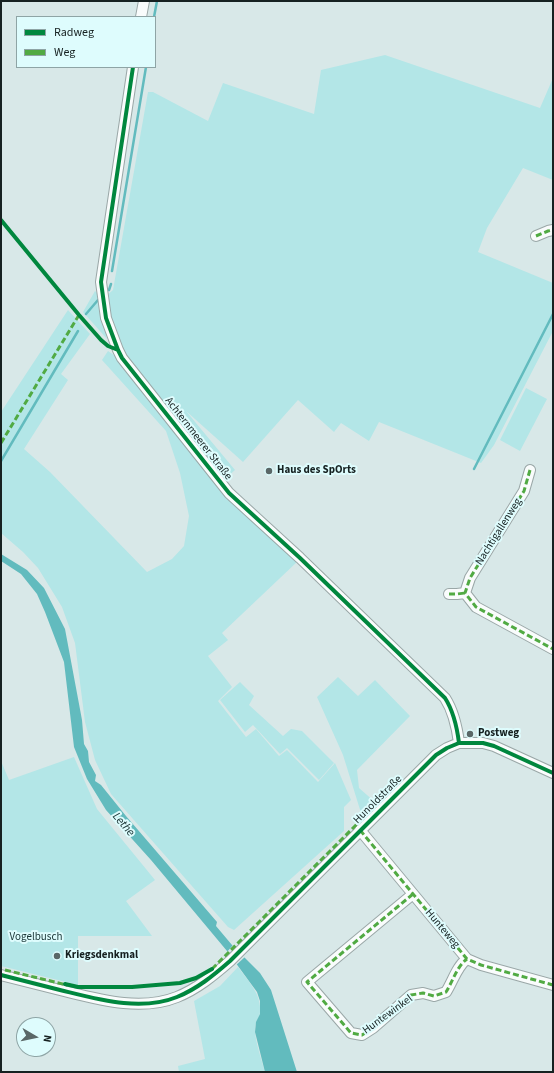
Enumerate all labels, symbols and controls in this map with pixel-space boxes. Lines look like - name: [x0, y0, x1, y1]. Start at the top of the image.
- legend: [16, 16, 156, 68]
- text: Radweg: [54, 24, 94, 41]
- text: Weg: [54, 44, 75, 61]
- street label: Achternmeerer Straße: [162, 395, 234, 483]
- place label: Haus des SpOrts: [277, 464, 356, 478]
- marker: Haus des SpOrts: [264, 466, 274, 476]
- street label: Nachtigallenweg: [473, 496, 525, 568]
- place label: Postweg: [478, 727, 519, 741]
- marker: Postweg: [465, 729, 475, 739]
- street label: Hunoldstraße: [351, 773, 405, 827]
- water label: Lethe: [109, 810, 137, 840]
- street label: Hunteweg: [422, 907, 462, 951]
- park label: Vogelbusch: [10, 931, 62, 945]
- place label: Kriegsdenkmal: [65, 949, 138, 963]
- marker: Kriegsdenkmal: [52, 951, 62, 961]
- street label: Huntewinkel: [361, 992, 415, 1038]
- north arrow: [16, 1017, 56, 1057]
- text: N: [39, 1034, 55, 1044]

